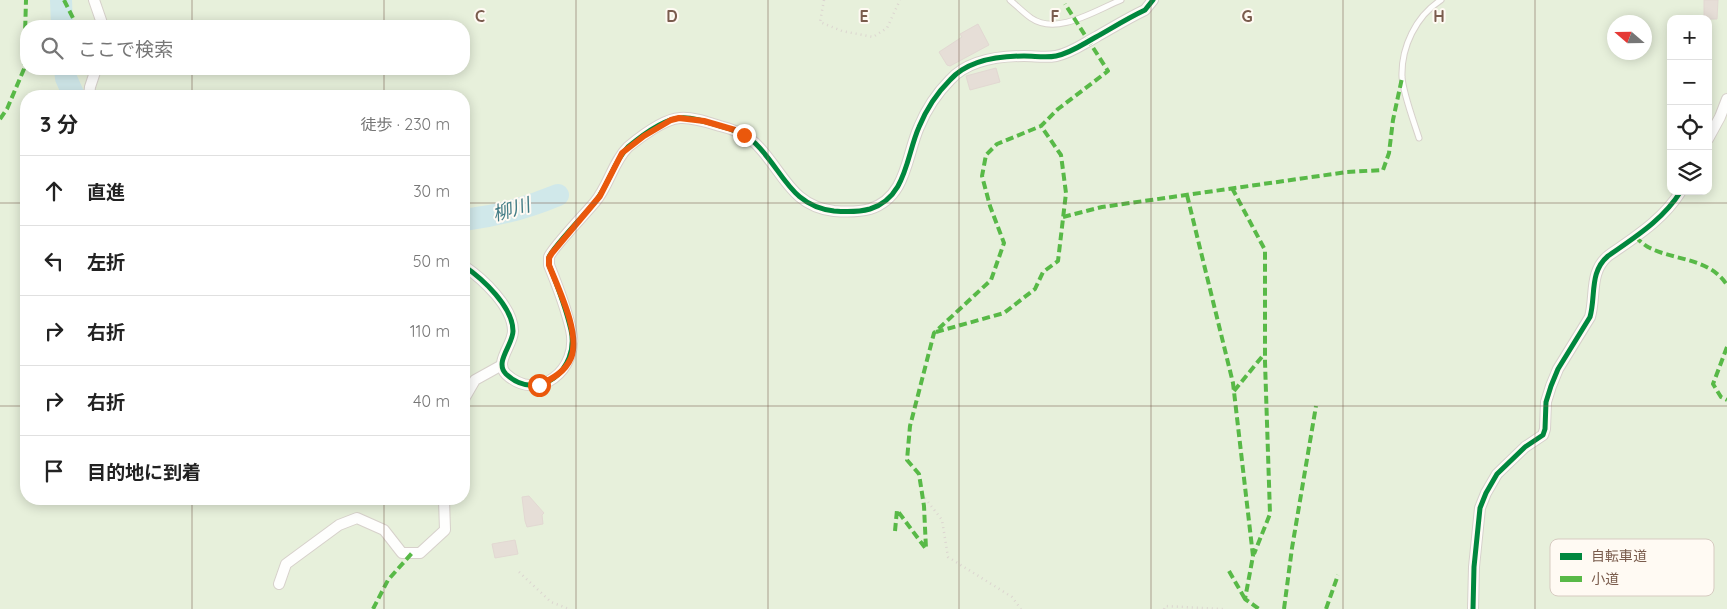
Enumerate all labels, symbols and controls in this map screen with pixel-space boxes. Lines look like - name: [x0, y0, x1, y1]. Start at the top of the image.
- text: C: [475, 6, 485, 26]
- text: D: [666, 6, 678, 26]
- text: E: [859, 6, 869, 26]
- text: F: [1051, 6, 1060, 26]
- text: G: [1241, 6, 1253, 26]
- text: H: [1433, 6, 1445, 26]
- north arrow: [1607, 15, 1652, 60]
- map controls: [1667, 15, 1712, 195]
- button: +: [1667, 15, 1712, 60]
- search box: [20, 20, 470, 75]
- icon: search: [38, 34, 66, 62]
- text: ここで検索: [78, 37, 173, 61]
- button: −: [1667, 60, 1712, 105]
- button: locate: [1667, 105, 1712, 150]
- text: 3 分: [40, 111, 78, 137]
- text: 徒歩 · 230 m: [360, 114, 450, 134]
- route end: [733, 124, 756, 147]
- button: layers: [1667, 150, 1712, 195]
- icon: ahead: [40, 177, 68, 205]
- text: 直進: [87, 180, 125, 204]
- text: 30 m: [413, 181, 450, 201]
- water label: 柳川: [489, 192, 534, 226]
- icon: left: [40, 247, 68, 275]
- text: 左折: [87, 250, 125, 274]
- text: 50 m: [413, 251, 450, 271]
- icon: right: [40, 317, 68, 345]
- text: 右折: [87, 320, 125, 344]
- text: 110 m: [410, 321, 450, 341]
- route start: [528, 374, 551, 397]
- icon: right: [40, 387, 68, 415]
- text: 右折: [87, 390, 125, 414]
- text: 40 m: [413, 391, 450, 411]
- icon: arrive: [40, 457, 68, 485]
- text: 目的地に到着: [87, 460, 201, 484]
- legend: [1550, 539, 1714, 596]
- text: 自転車道: [1591, 547, 1647, 565]
- text: 小道: [1591, 570, 1619, 588]

